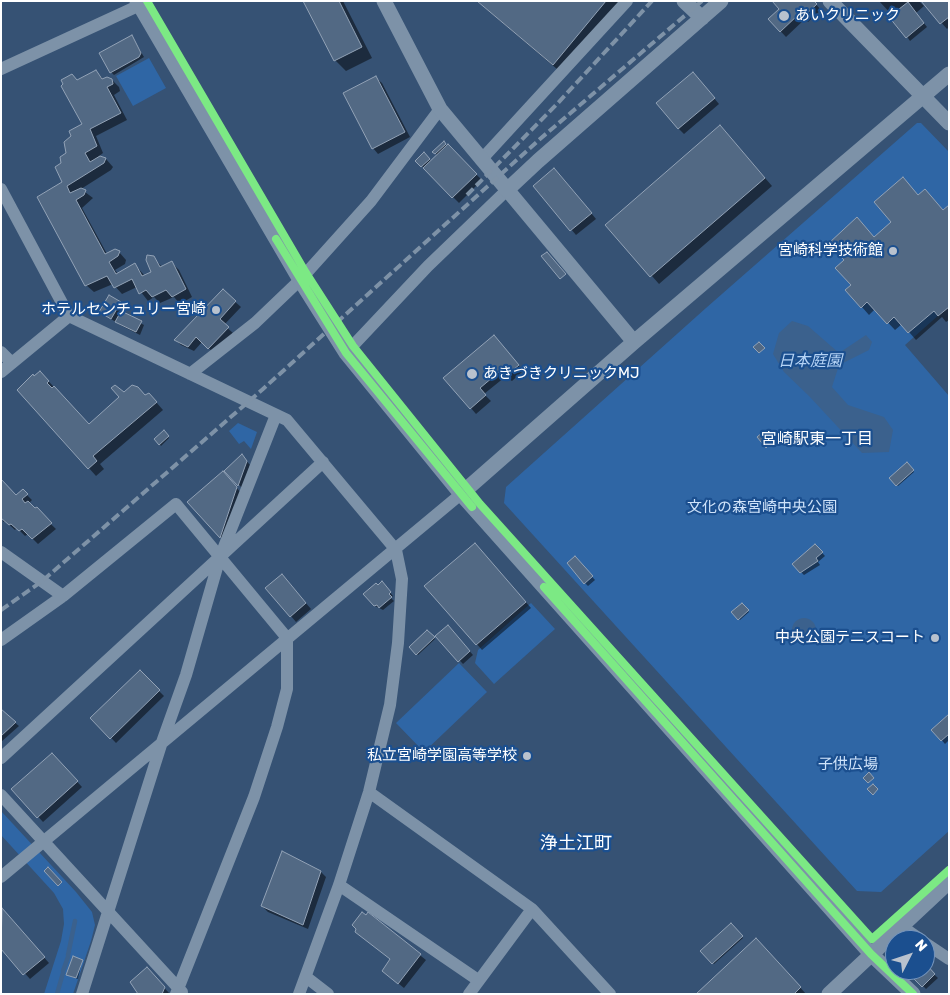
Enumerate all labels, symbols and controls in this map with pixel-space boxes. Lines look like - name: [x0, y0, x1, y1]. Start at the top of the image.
- place label: あいクリニック: [795, 7, 900, 25]
- marker: あいクリニック: [777, 9, 791, 23]
- place label: 宮崎科学技術館: [778, 242, 883, 260]
- marker: 宮崎科学技術館: [887, 245, 899, 257]
- place label: ホテルセンチュリー宮崎: [41, 301, 206, 319]
- marker: ホテルセンチュリー宮崎: [210, 304, 222, 316]
- water label: 日本庭園: [778, 351, 842, 371]
- place label: あきづきクリニックMJ: [483, 365, 639, 383]
- marker: あきづきクリニックMJ: [465, 367, 479, 381]
- district label: 宮崎駅東一丁目: [761, 429, 873, 449]
- park label: 文化の森宮崎中央公園: [687, 499, 837, 517]
- place label: 中央公園テニスコート: [775, 629, 925, 647]
- marker: 中央公園テニスコート: [929, 632, 941, 644]
- place label: 私立宮崎学園高等学校: [367, 747, 517, 765]
- marker: 私立宮崎学園高等学校: [521, 750, 533, 762]
- park label: 子供広場: [818, 756, 878, 774]
- district label: 浄土江町: [540, 833, 612, 855]
- north arrow: [885, 930, 935, 980]
- text: N: [911, 936, 931, 955]

